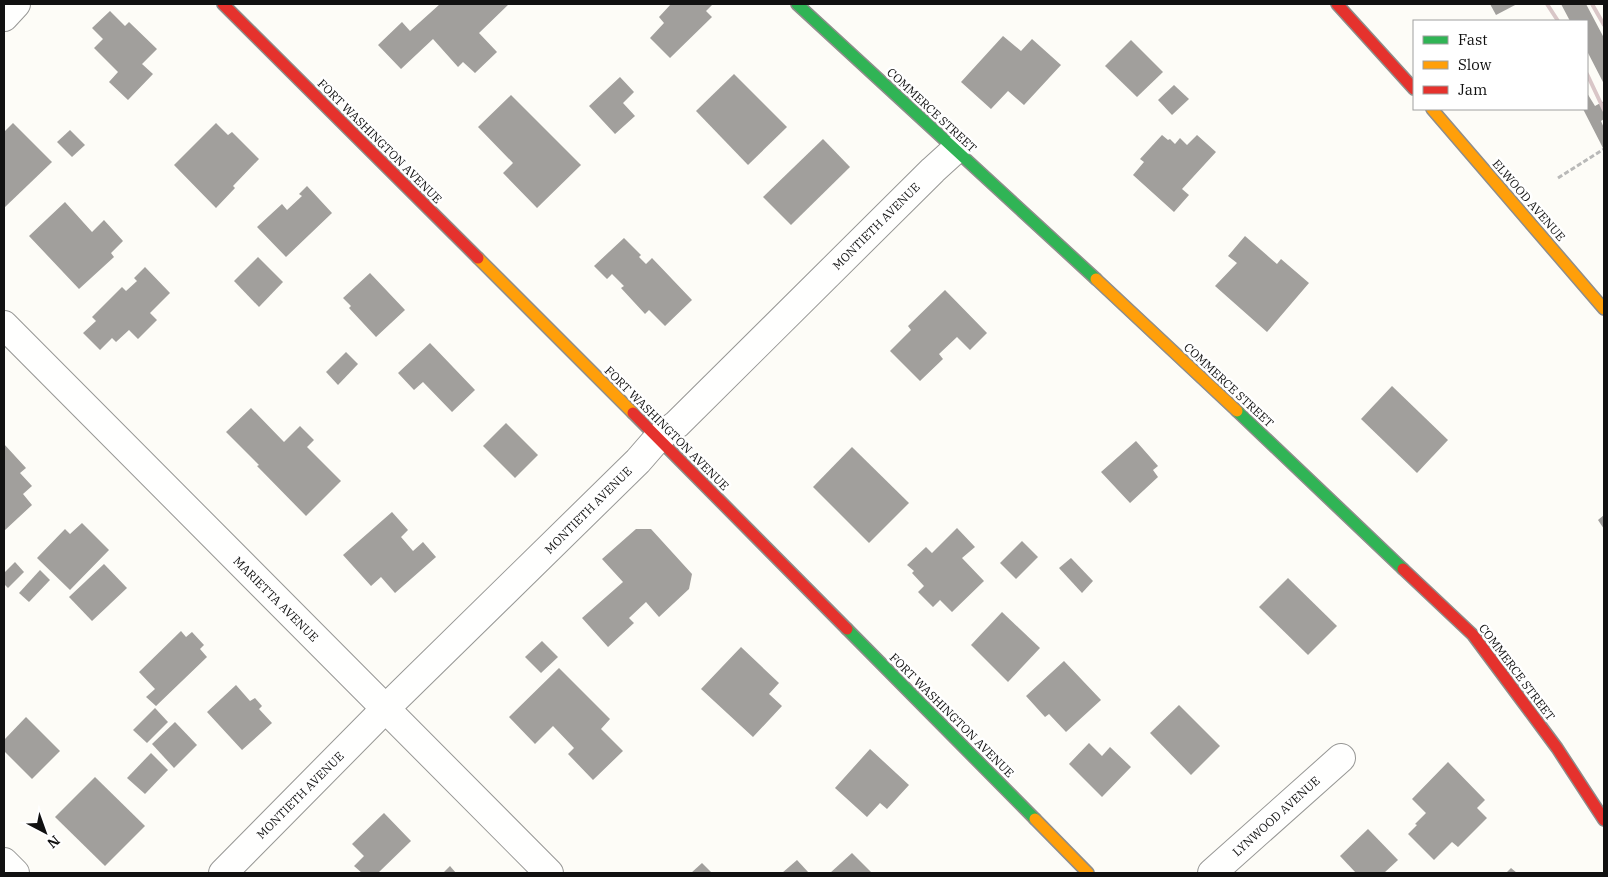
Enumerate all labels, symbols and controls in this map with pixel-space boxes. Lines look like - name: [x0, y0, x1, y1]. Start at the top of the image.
- legend: [1413, 20, 1588, 110]
- text: Fast: [1458, 30, 1488, 49]
- text: Slow: [1458, 55, 1492, 74]
- street label: COMMERCE STREET: [884, 65, 980, 156]
- street label: FORT WASHINGTON AVENUE: [315, 76, 445, 206]
- text: Jam: [1458, 80, 1487, 99]
- street label: ELWOOD AVENUE: [1489, 156, 1569, 244]
- street label: MONTIETH AVENUE: [829, 179, 923, 273]
- street label: COMMERCE STREET: [1181, 340, 1277, 431]
- street label: FORT WASHINGTON AVENUE: [602, 363, 732, 493]
- street label: MONTIETH AVENUE: [541, 463, 635, 557]
- street label: MARIETTA AVENUE: [230, 553, 322, 645]
- street label: COMMERCE STREET: [1476, 621, 1558, 723]
- street label: FORT WASHINGTON AVENUE: [887, 650, 1017, 780]
- street label: MONTIETH AVENUE: [253, 748, 347, 842]
- street label: LYNWOOD AVENUE: [1229, 773, 1323, 859]
- north arrow: [20, 807, 70, 857]
- text: N: [43, 831, 64, 852]

